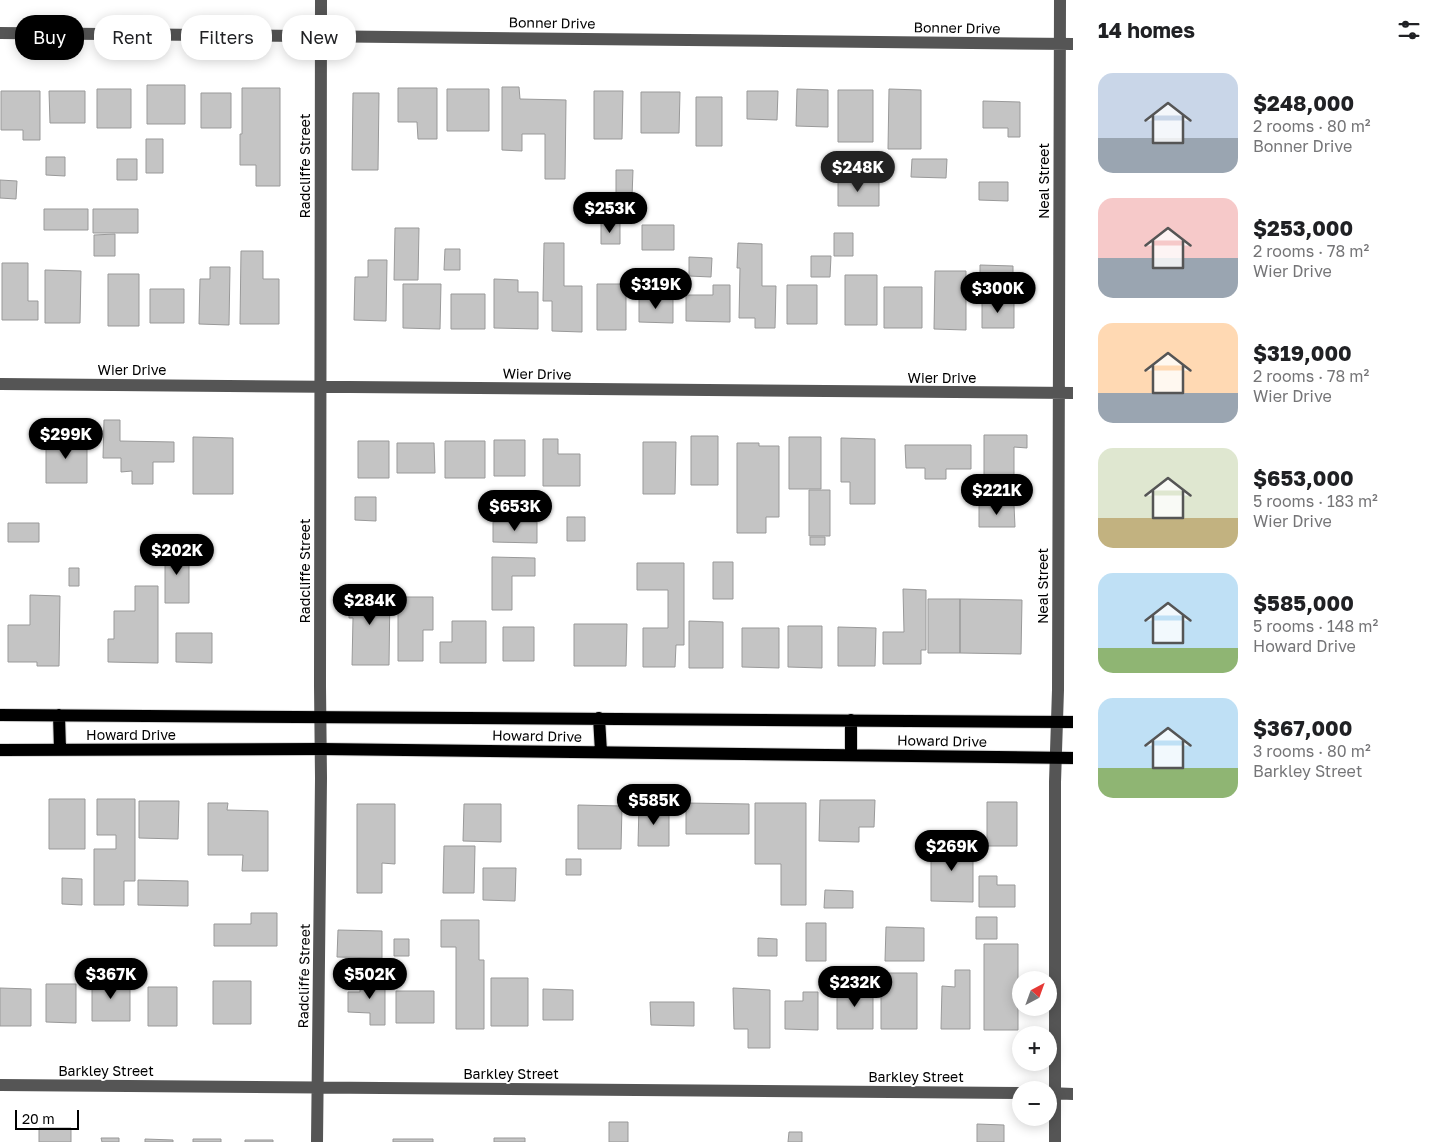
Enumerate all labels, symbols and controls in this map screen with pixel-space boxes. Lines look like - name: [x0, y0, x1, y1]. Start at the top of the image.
- street label: Bonner Drive: [508, 13, 596, 32]
- chip: Buy: [15, 15, 84, 60]
- chip: Rent: [94, 15, 171, 60]
- chip: Filters: [181, 15, 272, 60]
- chip: New: [282, 15, 356, 60]
- icon: filters: [1395, 16, 1423, 44]
- text: 14 homes: [1098, 17, 1195, 43]
- street label: Bonner Drive: [913, 18, 1001, 37]
- text: $248,000: [1253, 90, 1354, 116]
- icon: home: [1138, 93, 1198, 153]
- street label: Radcliffe Street: [296, 113, 313, 219]
- text: 2 rooms · 80 m²: [1253, 116, 1371, 136]
- text: Bonner Drive: [1253, 136, 1352, 156]
- street label: Neal Street: [1035, 143, 1052, 219]
- pin: $248K: [823, 150, 893, 193]
- text: $248K: [832, 157, 884, 177]
- pin: $253K: [575, 192, 645, 234]
- text: $253K: [584, 198, 636, 218]
- text: $253,000: [1253, 215, 1353, 241]
- icon: home: [1138, 218, 1198, 278]
- text: 2 rooms · 78 m²: [1253, 241, 1369, 261]
- text: Wier Drive: [1253, 261, 1332, 281]
- pin: $319K: [621, 268, 691, 310]
- pin: $300K: [963, 272, 1033, 314]
- text: $319K: [631, 274, 681, 294]
- text: $300K: [972, 278, 1024, 298]
- text: $319,000: [1253, 340, 1352, 366]
- icon: home: [1138, 343, 1198, 403]
- street label: Wier Drive: [98, 361, 166, 378]
- street label: Wier Drive: [502, 364, 572, 383]
- text: 2 rooms · 78 m²: [1253, 366, 1369, 386]
- street label: Wier Drive: [908, 369, 976, 386]
- text: Wier Drive: [1253, 386, 1332, 406]
- pin: $299K: [31, 418, 101, 460]
- text: $299K: [40, 424, 92, 444]
- text: $653,000: [1253, 465, 1354, 491]
- icon: home: [1138, 468, 1198, 528]
- pin: $221K: [962, 474, 1032, 516]
- text: $221K: [972, 480, 1022, 500]
- pin: $653K: [480, 490, 550, 532]
- text: 5 rooms · 183 m²: [1253, 491, 1378, 511]
- text: $653K: [489, 496, 541, 516]
- text: Wier Drive: [1253, 511, 1332, 531]
- street label: Radcliffe Street: [296, 518, 313, 624]
- pin: $202K: [142, 534, 212, 576]
- text: $202K: [151, 540, 203, 560]
- street label: Neal Street: [1034, 548, 1051, 624]
- pin: $284K: [335, 584, 405, 626]
- text: $284K: [344, 590, 396, 610]
- text: $585,000: [1253, 590, 1354, 616]
- icon: home: [1138, 593, 1198, 653]
- text: 5 rooms · 148 m²: [1253, 616, 1378, 636]
- text: Howard Drive: [1253, 636, 1356, 656]
- text: $367,000: [1253, 715, 1352, 741]
- icon: home: [1138, 718, 1198, 778]
- street label: Howard Drive: [86, 726, 176, 743]
- street label: Howard Drive: [492, 726, 582, 745]
- street label: Howard Drive: [897, 731, 987, 750]
- text: 3 rooms · 80 m²: [1253, 741, 1371, 761]
- text: Barkley Street: [1253, 761, 1362, 781]
- pin: $585K: [619, 784, 689, 826]
- text: $585K: [628, 790, 680, 810]
- pin: $269K: [917, 830, 987, 872]
- text: $269K: [926, 836, 978, 856]
- street label: Radcliffe Street: [294, 923, 313, 1029]
- pin: $367K: [76, 958, 146, 1000]
- pin: $502K: [335, 958, 405, 1000]
- text: $367K: [86, 964, 136, 984]
- text: $502K: [344, 964, 396, 984]
- pin: $232K: [820, 966, 890, 1008]
- north arrow: [1012, 971, 1058, 1016]
- map controls: [1012, 971, 1057, 1126]
- text: $232K: [829, 972, 881, 992]
- button: +: [1012, 1026, 1057, 1071]
- street label: Barkley Street: [58, 1062, 154, 1079]
- street label: Barkley Street: [463, 1065, 559, 1082]
- street label: Barkley Street: [868, 1068, 964, 1085]
- button: −: [1012, 1081, 1057, 1126]
- scale bar: [15, 1107, 79, 1130]
- text: 20 m: [22, 1110, 55, 1127]

